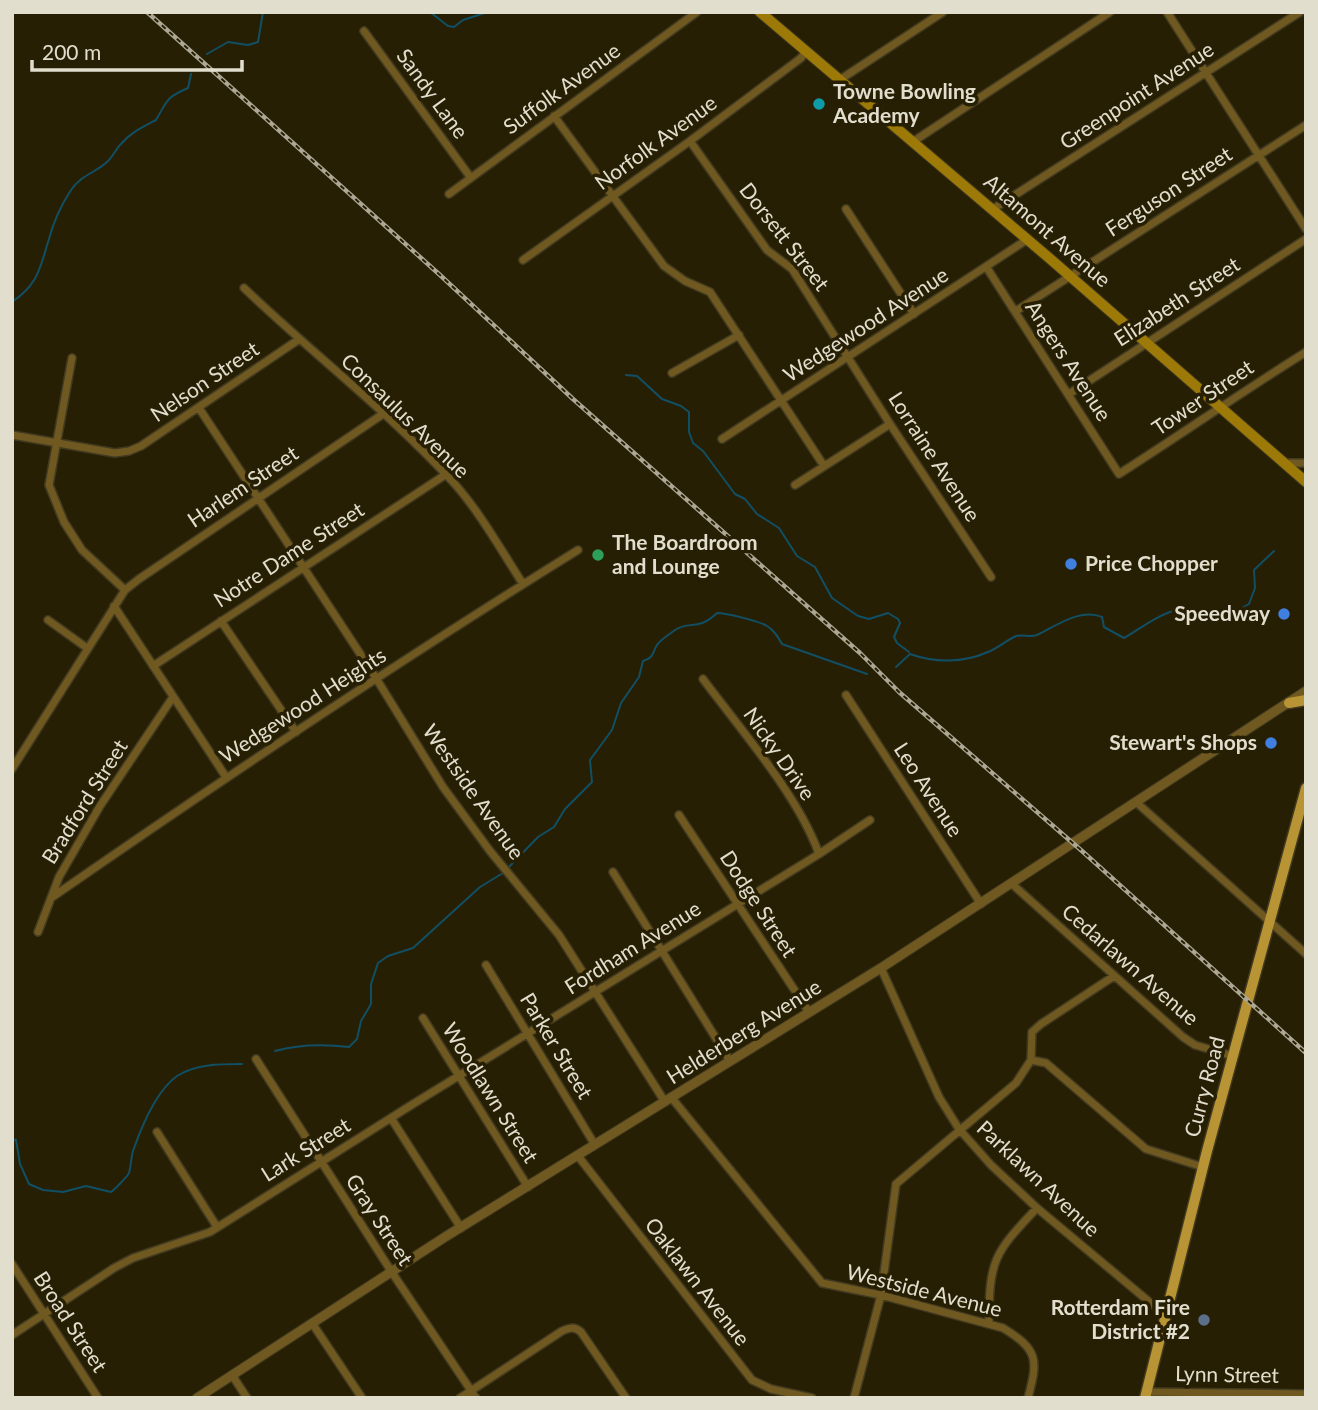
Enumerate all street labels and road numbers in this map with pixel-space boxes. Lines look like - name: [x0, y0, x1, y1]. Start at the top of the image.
- street label: Greenpoint Avenue: [1055, 36, 1218, 154]
- street label: Suffolk Avenue: [498, 37, 624, 139]
- street label: Sandy Lane: [392, 43, 474, 143]
- street label: Norfolk Avenue: [590, 89, 721, 194]
- street label: Ferguson Street: [1100, 140, 1236, 241]
- street label: Altamont Avenue: [980, 168, 1116, 292]
- street label: Dorsett Street: [735, 177, 835, 296]
- street label: Elizabeth Street: [1109, 251, 1244, 351]
- street label: Wedgewood Avenue: [778, 261, 952, 386]
- street label: Angers Avenue: [1021, 295, 1117, 425]
- street label: Nelson Street: [145, 335, 263, 426]
- street label: Consaulus Avenue: [337, 347, 475, 482]
- street label: Tower Street: [1147, 353, 1258, 440]
- street label: Lorraine Avenue: [884, 387, 986, 526]
- street label: Harlem Street: [182, 439, 303, 532]
- street label: Notre Dame Street: [208, 496, 368, 612]
- street label: Wedgewood Heights: [214, 642, 390, 768]
- street label: Nicky Drive: [739, 702, 821, 804]
- street label: Westside Avenue: [418, 719, 530, 864]
- street label: Bradford Street: [36, 734, 132, 868]
- street label: Leo Avenue: [890, 737, 969, 841]
- street label: Dodge Street: [716, 845, 803, 962]
- street label: Fordham Avenue: [560, 895, 705, 999]
- street label: Cedarlawn Avenue: [1058, 898, 1204, 1030]
- street label: Helderberg Avenue: [661, 973, 825, 1088]
- street label: Parker Street: [516, 988, 599, 1103]
- street label: Woodlawn Street: [438, 1018, 545, 1167]
- street label: Curry Road: [1178, 1034, 1229, 1140]
- street label: Lark Street: [256, 1111, 355, 1186]
- street label: Parklawn Avenue: [972, 1115, 1106, 1241]
- street label: Gray Street: [342, 1169, 419, 1270]
- street label: Oaklawn Avenue: [640, 1212, 756, 1350]
- street label: Westside Avenue: [844, 1258, 1005, 1321]
- street label: Broad Street: [29, 1266, 113, 1377]
- street label: Lynn Street: [1175, 1360, 1280, 1387]

